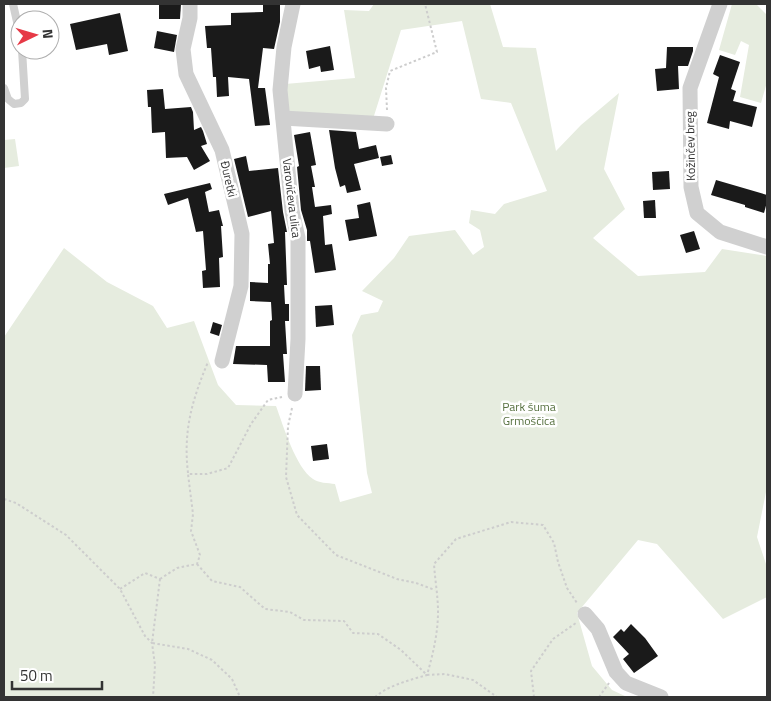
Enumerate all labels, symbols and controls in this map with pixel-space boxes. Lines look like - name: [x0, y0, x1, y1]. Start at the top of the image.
- north arrow: [10, 10, 60, 60]
- text: N: [38, 28, 59, 40]
- street label: Kožinčev breg: [680, 111, 700, 181]
- street label: Varovićeva ulica: [278, 157, 306, 239]
- street label: Đuretki: [216, 159, 242, 199]
- park label: Park šuma Grmoščica: [502, 397, 556, 430]
- scale bar: [12, 658, 102, 690]
- text: 50 m: [20, 664, 53, 687]

